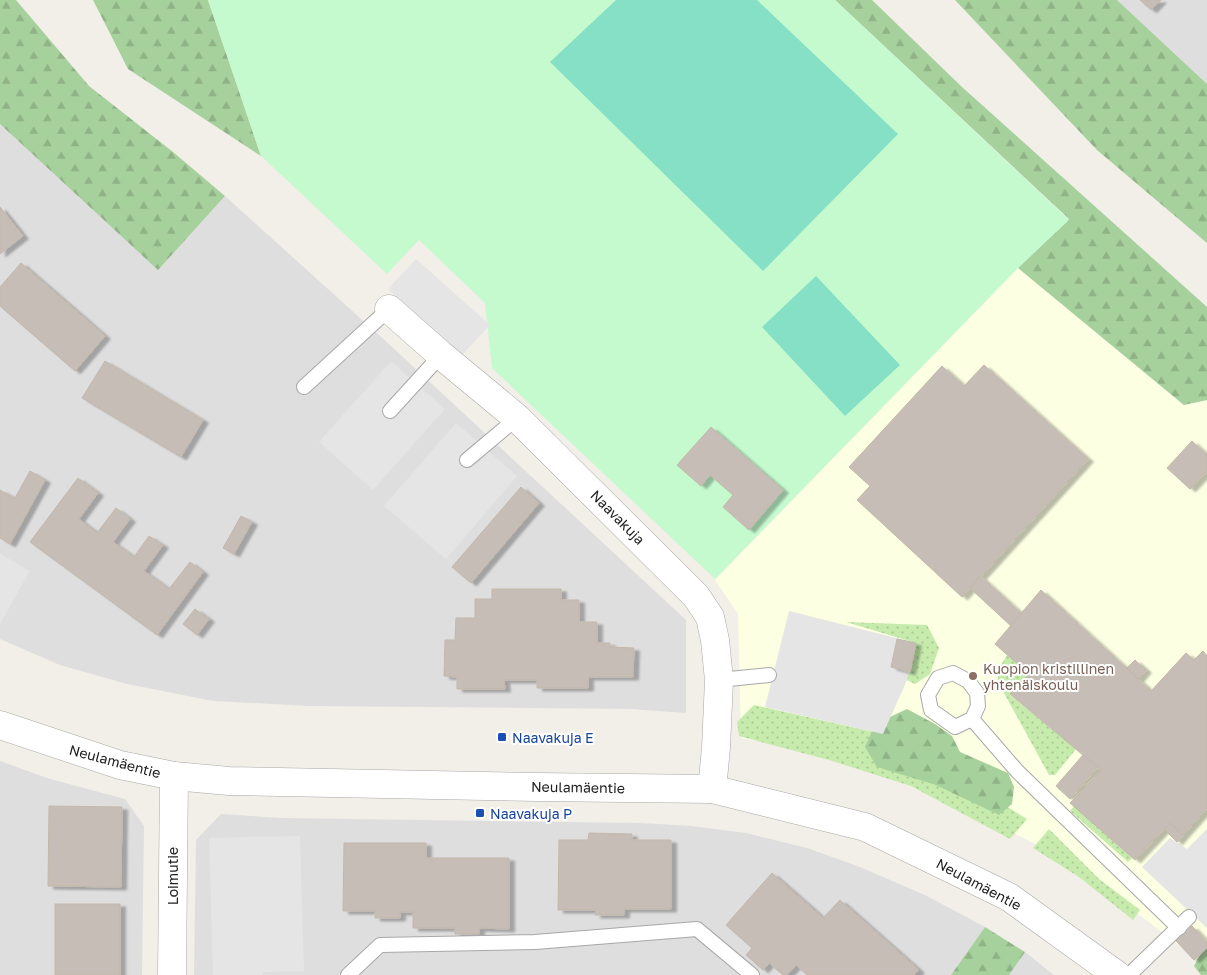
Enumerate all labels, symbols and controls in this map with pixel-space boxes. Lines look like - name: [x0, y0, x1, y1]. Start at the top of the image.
- street label: Naavakuja: [587, 486, 649, 548]
- place label: Kuopion kristillinen yhtenäiskoulu: [983, 660, 1114, 693]
- marker: Kuopion kristillinen yhtenäiskoulu: [967, 670, 979, 682]
- place label: Naavakuja E: [512, 729, 594, 746]
- marker: Naavakuja E: [496, 731, 508, 743]
- street label: Neulamäentie: [67, 741, 163, 781]
- street label: Neulamäentie: [531, 778, 625, 796]
- place label: Naavakuja P: [490, 805, 572, 822]
- marker: Naavakuja P: [474, 807, 486, 819]
- street label: Loimutie: [164, 847, 181, 905]
- street label: Neulamäentie: [934, 854, 1024, 914]

